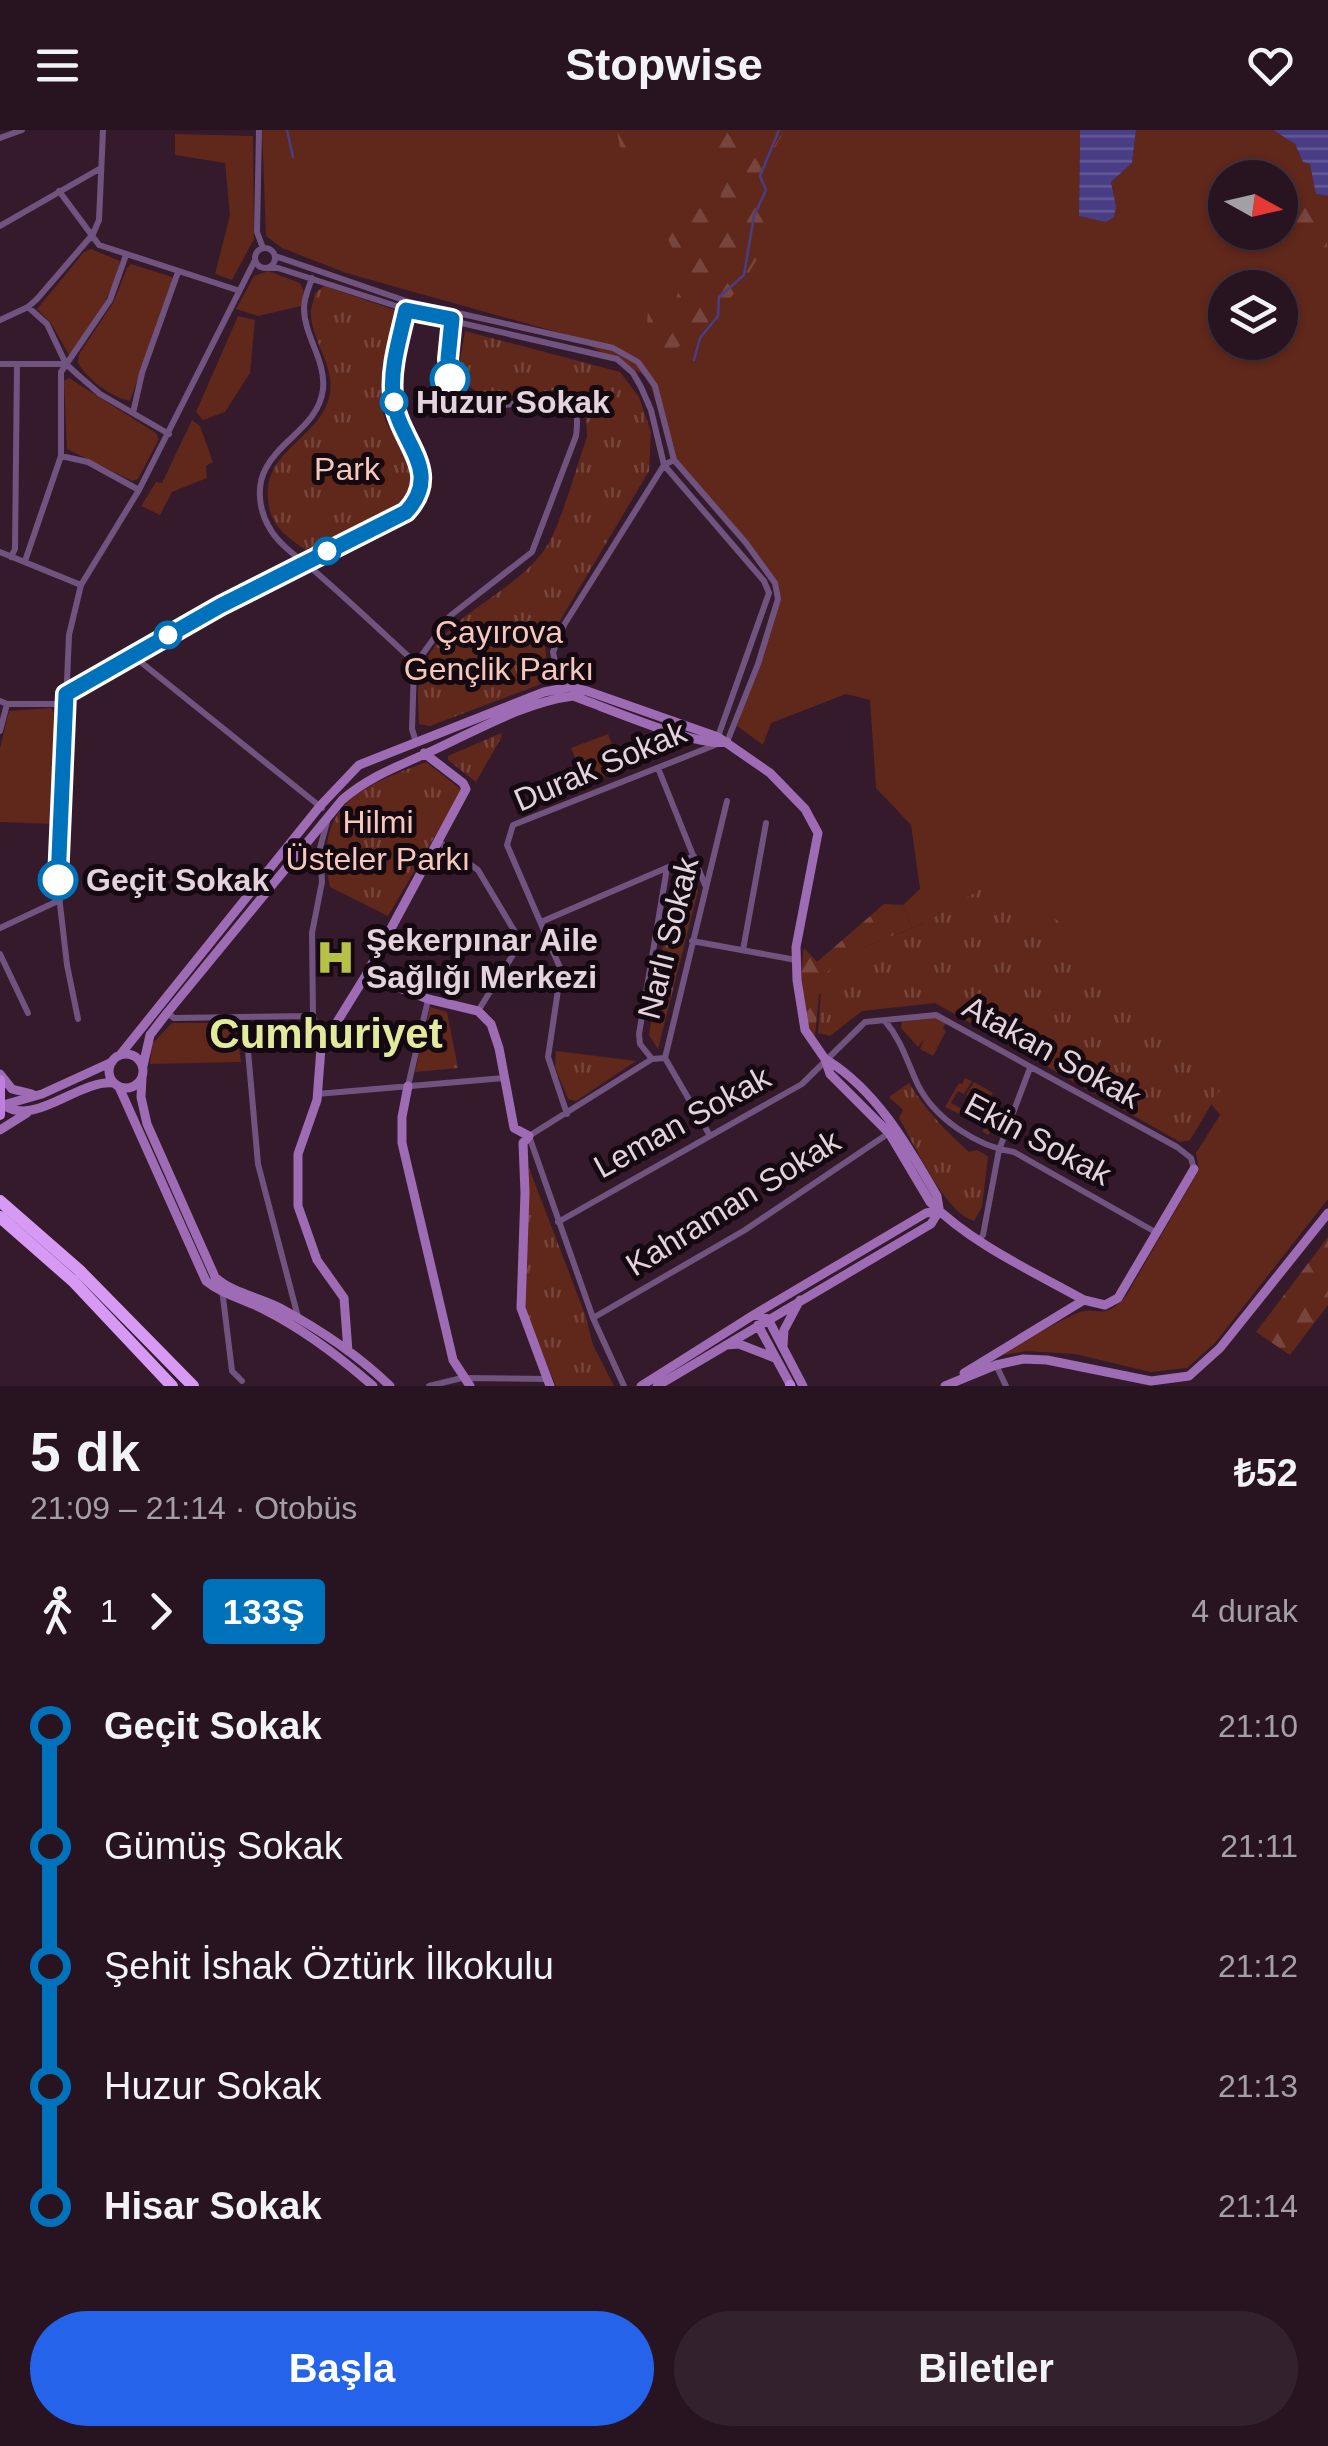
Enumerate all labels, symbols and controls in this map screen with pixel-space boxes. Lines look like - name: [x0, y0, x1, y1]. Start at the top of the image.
- icon: menu: [30, 38, 85, 93]
- icon: heart: [1243, 38, 1298, 93]
- text: Stopwise: [565, 39, 763, 90]
- north arrow: [1208, 160, 1298, 250]
- map controls: [1208, 160, 1298, 360]
- button: layers: [1208, 270, 1298, 360]
- unlabelled marker: [431, 360, 469, 398]
- place label: Huzur Sokak: [416, 384, 610, 420]
- marker: Huzur Sokak: [381, 389, 407, 415]
- park label: Park: [314, 451, 381, 487]
- unlabelled marker: [314, 538, 340, 564]
- park label: Çayırova Gençlik Parkı: [404, 614, 594, 687]
- unlabelled marker: [155, 622, 181, 648]
- street label: Durak Sokak: [509, 713, 692, 818]
- park label: Hilmi Üsteler Parkı: [286, 804, 470, 877]
- street label: Narlı Sokak: [631, 852, 706, 1023]
- marker: Geçit Sokak: [39, 861, 77, 899]
- place label: Geçit Sokak: [86, 862, 269, 898]
- place label: Şekerpınar Aile Sağlığı Merkezi: [366, 922, 598, 995]
- hospital icon: Şekerpınar Aile Sağlığı Merkezi: [315, 937, 357, 979]
- street label: Atakan Sokak: [957, 988, 1148, 1116]
- district label: Cumhuriyet: [209, 1010, 443, 1057]
- street label: Leman Sokak: [588, 1058, 777, 1185]
- street label: Ekin Sokak: [959, 1086, 1118, 1193]
- street label: Kahraman Sokak: [619, 1122, 847, 1283]
- text: 5 dk: [30, 1421, 140, 1483]
- text: ₺52: [1234, 1452, 1298, 1494]
- text: 21:09 – 21:14 · Otobüs: [30, 1490, 357, 1526]
- icon: walk: [30, 1584, 85, 1639]
- icon: forward: [133, 1584, 188, 1639]
- text: 133Ş: [223, 1592, 305, 1631]
- text: 1: [100, 1593, 118, 1629]
- text: 4 durak: [1191, 1593, 1298, 1629]
- text: Geçit Sokak: [104, 1705, 322, 1747]
- text: 21:10: [1218, 1708, 1298, 1744]
- text: Gümüş Sokak: [104, 1825, 343, 1867]
- text: 21:11: [1220, 1828, 1298, 1864]
- text: Şehit İshak Öztürk İlkokulu: [104, 1945, 554, 1987]
- text: 21:12: [1218, 1948, 1298, 1984]
- text: Huzur Sokak: [104, 2065, 322, 2107]
- text: 21:13: [1218, 2068, 1298, 2104]
- text: Hisar Sokak: [104, 2185, 322, 2227]
- text: 21:14: [1218, 2188, 1298, 2224]
- button: Başla: [30, 2311, 654, 2426]
- button: Biletler: [674, 2311, 1298, 2426]

